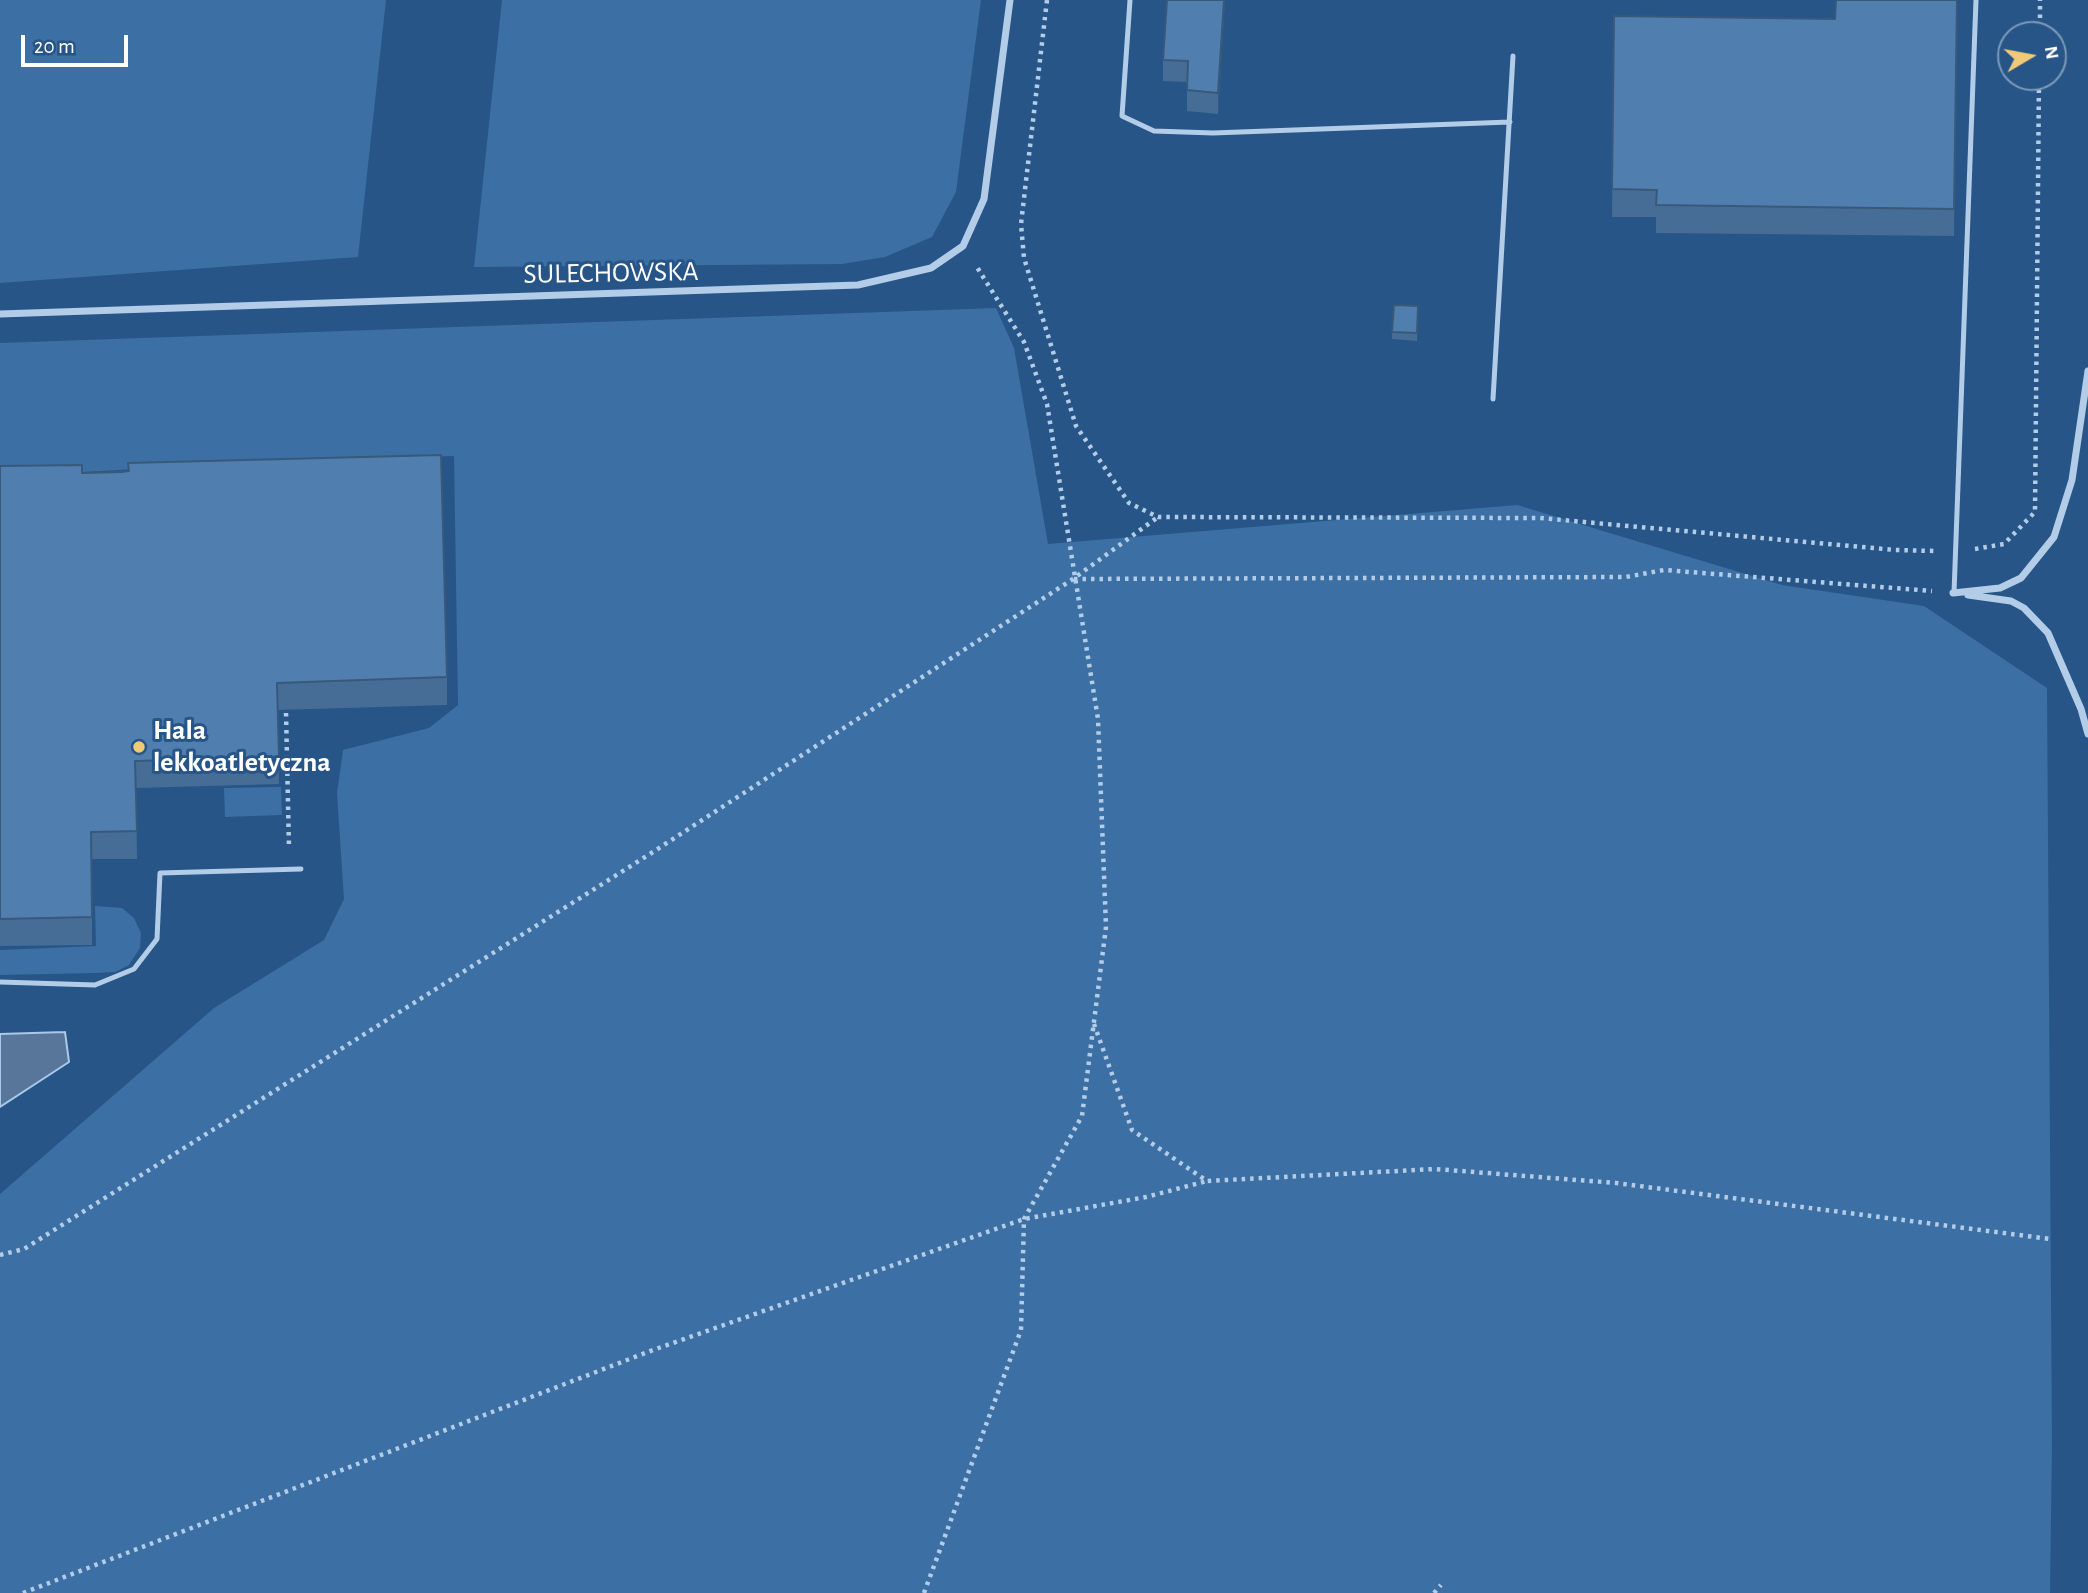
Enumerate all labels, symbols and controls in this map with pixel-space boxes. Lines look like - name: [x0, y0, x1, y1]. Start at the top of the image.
- scale bar: [24, 21, 131, 65]
- north arrow: [1997, 21, 2067, 91]
- text: 20 m: [34, 36, 75, 57]
- text: N: [2041, 44, 2062, 61]
- street label: SULECHOWSKA: [523, 255, 699, 291]
- place label: Hala lekkoatletyczna: [153, 714, 331, 780]
- marker: Hala lekkoatletyczna: [131, 739, 147, 755]

